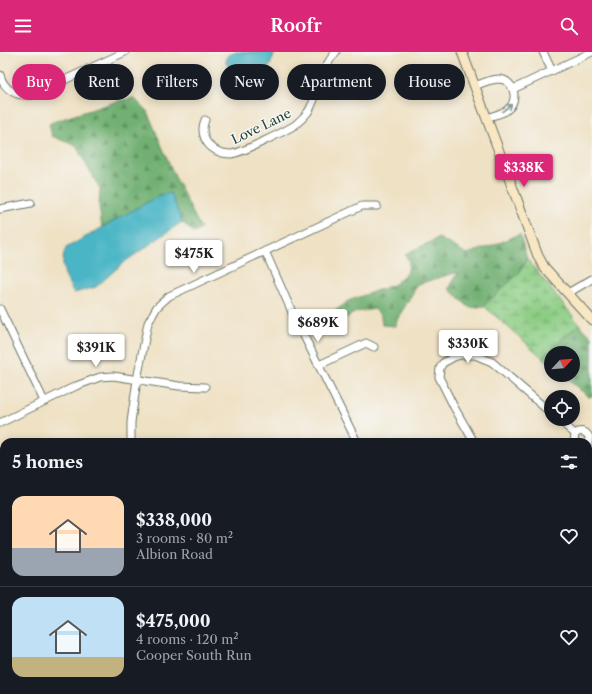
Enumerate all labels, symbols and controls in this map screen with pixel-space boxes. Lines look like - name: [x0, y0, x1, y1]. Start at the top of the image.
- icon: menu: [12, 15, 34, 37]
- text: Roofr: [270, 15, 322, 37]
- icon: search: [558, 15, 580, 37]
- chip: Buy: [12, 64, 66, 100]
- chip: Rent: [74, 64, 134, 100]
- chip: Filters: [142, 64, 212, 100]
- chip: New: [220, 64, 279, 100]
- chip: Apartment: [287, 64, 386, 100]
- chip: House: [394, 64, 465, 100]
- one-way arrow: [501, 104, 512, 112]
- street label: Love Lane: [229, 105, 293, 147]
- pin: $338K: [496, 154, 552, 188]
- text: $338K: [504, 159, 544, 175]
- pin: $475K: [166, 240, 222, 274]
- text: $475K: [174, 245, 214, 261]
- pin: $689K: [290, 309, 346, 343]
- text: $689K: [297, 314, 339, 330]
- pin: $330K: [440, 330, 496, 364]
- pin: $391K: [68, 334, 124, 368]
- text: $330K: [448, 335, 488, 351]
- text: $391K: [77, 339, 115, 355]
- north arrow: [544, 346, 580, 382]
- map controls: [544, 346, 580, 426]
- button: locate: [544, 390, 580, 426]
- icon: filters: [558, 451, 580, 473]
- text: 5 homes: [12, 452, 83, 472]
- text: $338,000: [136, 510, 212, 530]
- icon: home: [44, 512, 92, 560]
- icon: heart: [558, 525, 580, 547]
- text: 3 rooms · 80 m²: [136, 530, 233, 546]
- text: Albion Road: [136, 546, 213, 562]
- text: $475,000: [136, 611, 211, 631]
- icon: home: [44, 613, 92, 661]
- icon: heart: [558, 626, 580, 648]
- text: 4 rooms · 120 m²: [136, 631, 239, 647]
- text: Cooper South Run: [136, 647, 252, 663]

